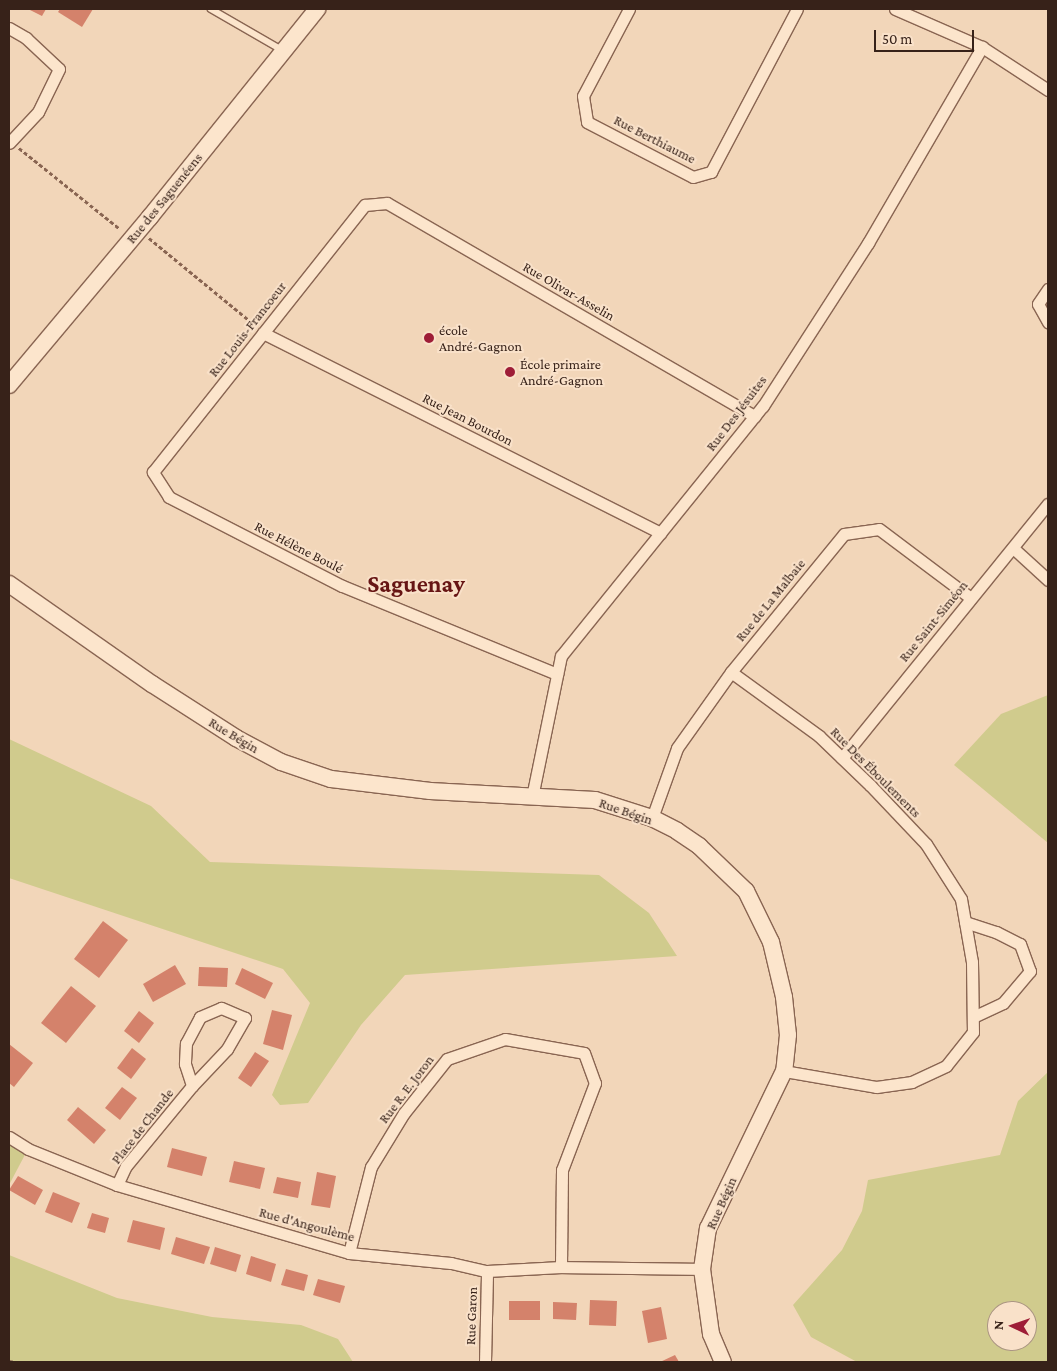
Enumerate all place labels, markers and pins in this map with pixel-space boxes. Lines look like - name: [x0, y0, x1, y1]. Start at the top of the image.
- place label: école André-Gagnon: [439, 322, 522, 354]
- marker: école André-Gagnon: [423, 332, 435, 344]
- place label: École primaire André-Gagnon: [520, 356, 603, 388]
- marker: École primaire André-Gagnon: [504, 366, 516, 378]

